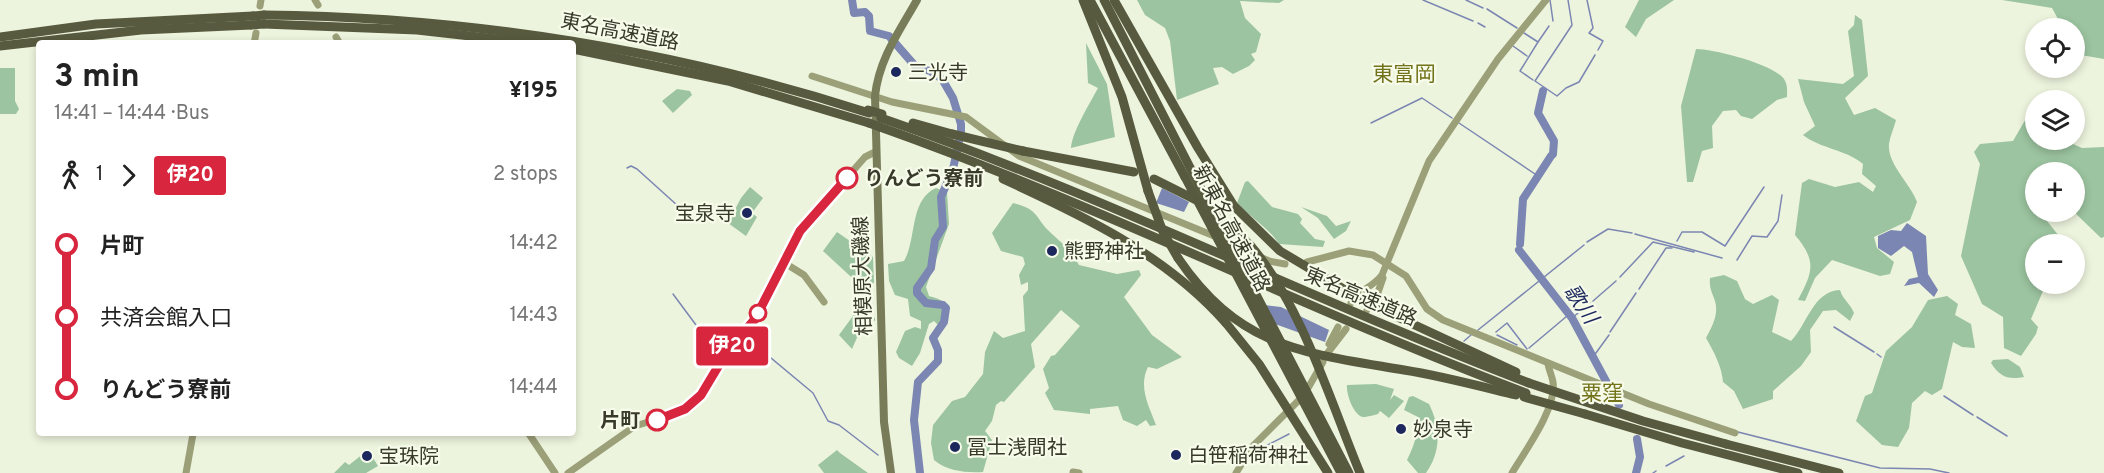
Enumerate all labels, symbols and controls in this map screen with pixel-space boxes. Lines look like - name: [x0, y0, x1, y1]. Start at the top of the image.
- street label: 東名高速道路: [558, 9, 681, 57]
- map controls: [2025, 18, 2085, 294]
- button: locate: [2025, 18, 2085, 78]
- text: 3 min: [54, 57, 140, 99]
- place label: 三光寺: [908, 61, 968, 87]
- district label: 東富岡: [1373, 62, 1436, 89]
- marker: 三光寺: [889, 65, 903, 79]
- text: ¥195: [509, 78, 558, 105]
- button: layers: [2025, 90, 2085, 150]
- text: 14:41 – 14:44 · Bus: [54, 101, 209, 127]
- icon: walk: [54, 159, 87, 192]
- icon: forward: [112, 159, 145, 192]
- street label: 新東名高速道路: [1186, 161, 1275, 297]
- text: 1: [96, 162, 103, 188]
- text: 伊20: [166, 162, 214, 189]
- text: 2 stops: [493, 162, 558, 188]
- button: +: [2025, 162, 2085, 222]
- marker: りんどう寮前: [836, 167, 858, 189]
- place label: りんどう寮前: [864, 167, 983, 193]
- place label: 宝泉寺: [675, 202, 735, 228]
- marker: 宝泉寺: [740, 206, 754, 220]
- street label: 相模原大磯線: [849, 216, 879, 336]
- text: 14:42: [509, 231, 558, 257]
- text: 片町: [100, 234, 144, 261]
- button: −: [2025, 234, 2085, 294]
- place label: 熊野神社: [1064, 240, 1144, 266]
- marker: 熊野神社: [1045, 244, 1059, 258]
- street label: 東名高速道路: [1300, 262, 1421, 333]
- water label: 歌川: [1557, 280, 1604, 331]
- text: 14:43: [510, 303, 558, 329]
- unlabelled marker: [749, 304, 767, 322]
- text: 共済会館入口: [100, 306, 232, 333]
- line badge: 伊20: [698, 326, 766, 366]
- text: 伊20: [708, 333, 756, 360]
- text: 14:44: [509, 375, 558, 401]
- text: りんどう寮前: [100, 378, 231, 405]
- district label: 粟窪: [1581, 381, 1623, 408]
- place label: 片町: [600, 409, 640, 435]
- marker: 片町: [646, 409, 668, 431]
- place label: 妙泉寺: [1413, 418, 1473, 444]
- marker: 妙泉寺: [1394, 422, 1408, 436]
- place label: 冨士浅間社: [967, 436, 1067, 462]
- marker: 冨士浅間社: [948, 440, 962, 454]
- place label: 白笹稲荷神社: [1188, 444, 1308, 470]
- place label: 宝珠院: [379, 445, 439, 471]
- marker: 白笹稲荷神社: [1169, 448, 1183, 462]
- marker: 宝珠院: [360, 449, 374, 463]

